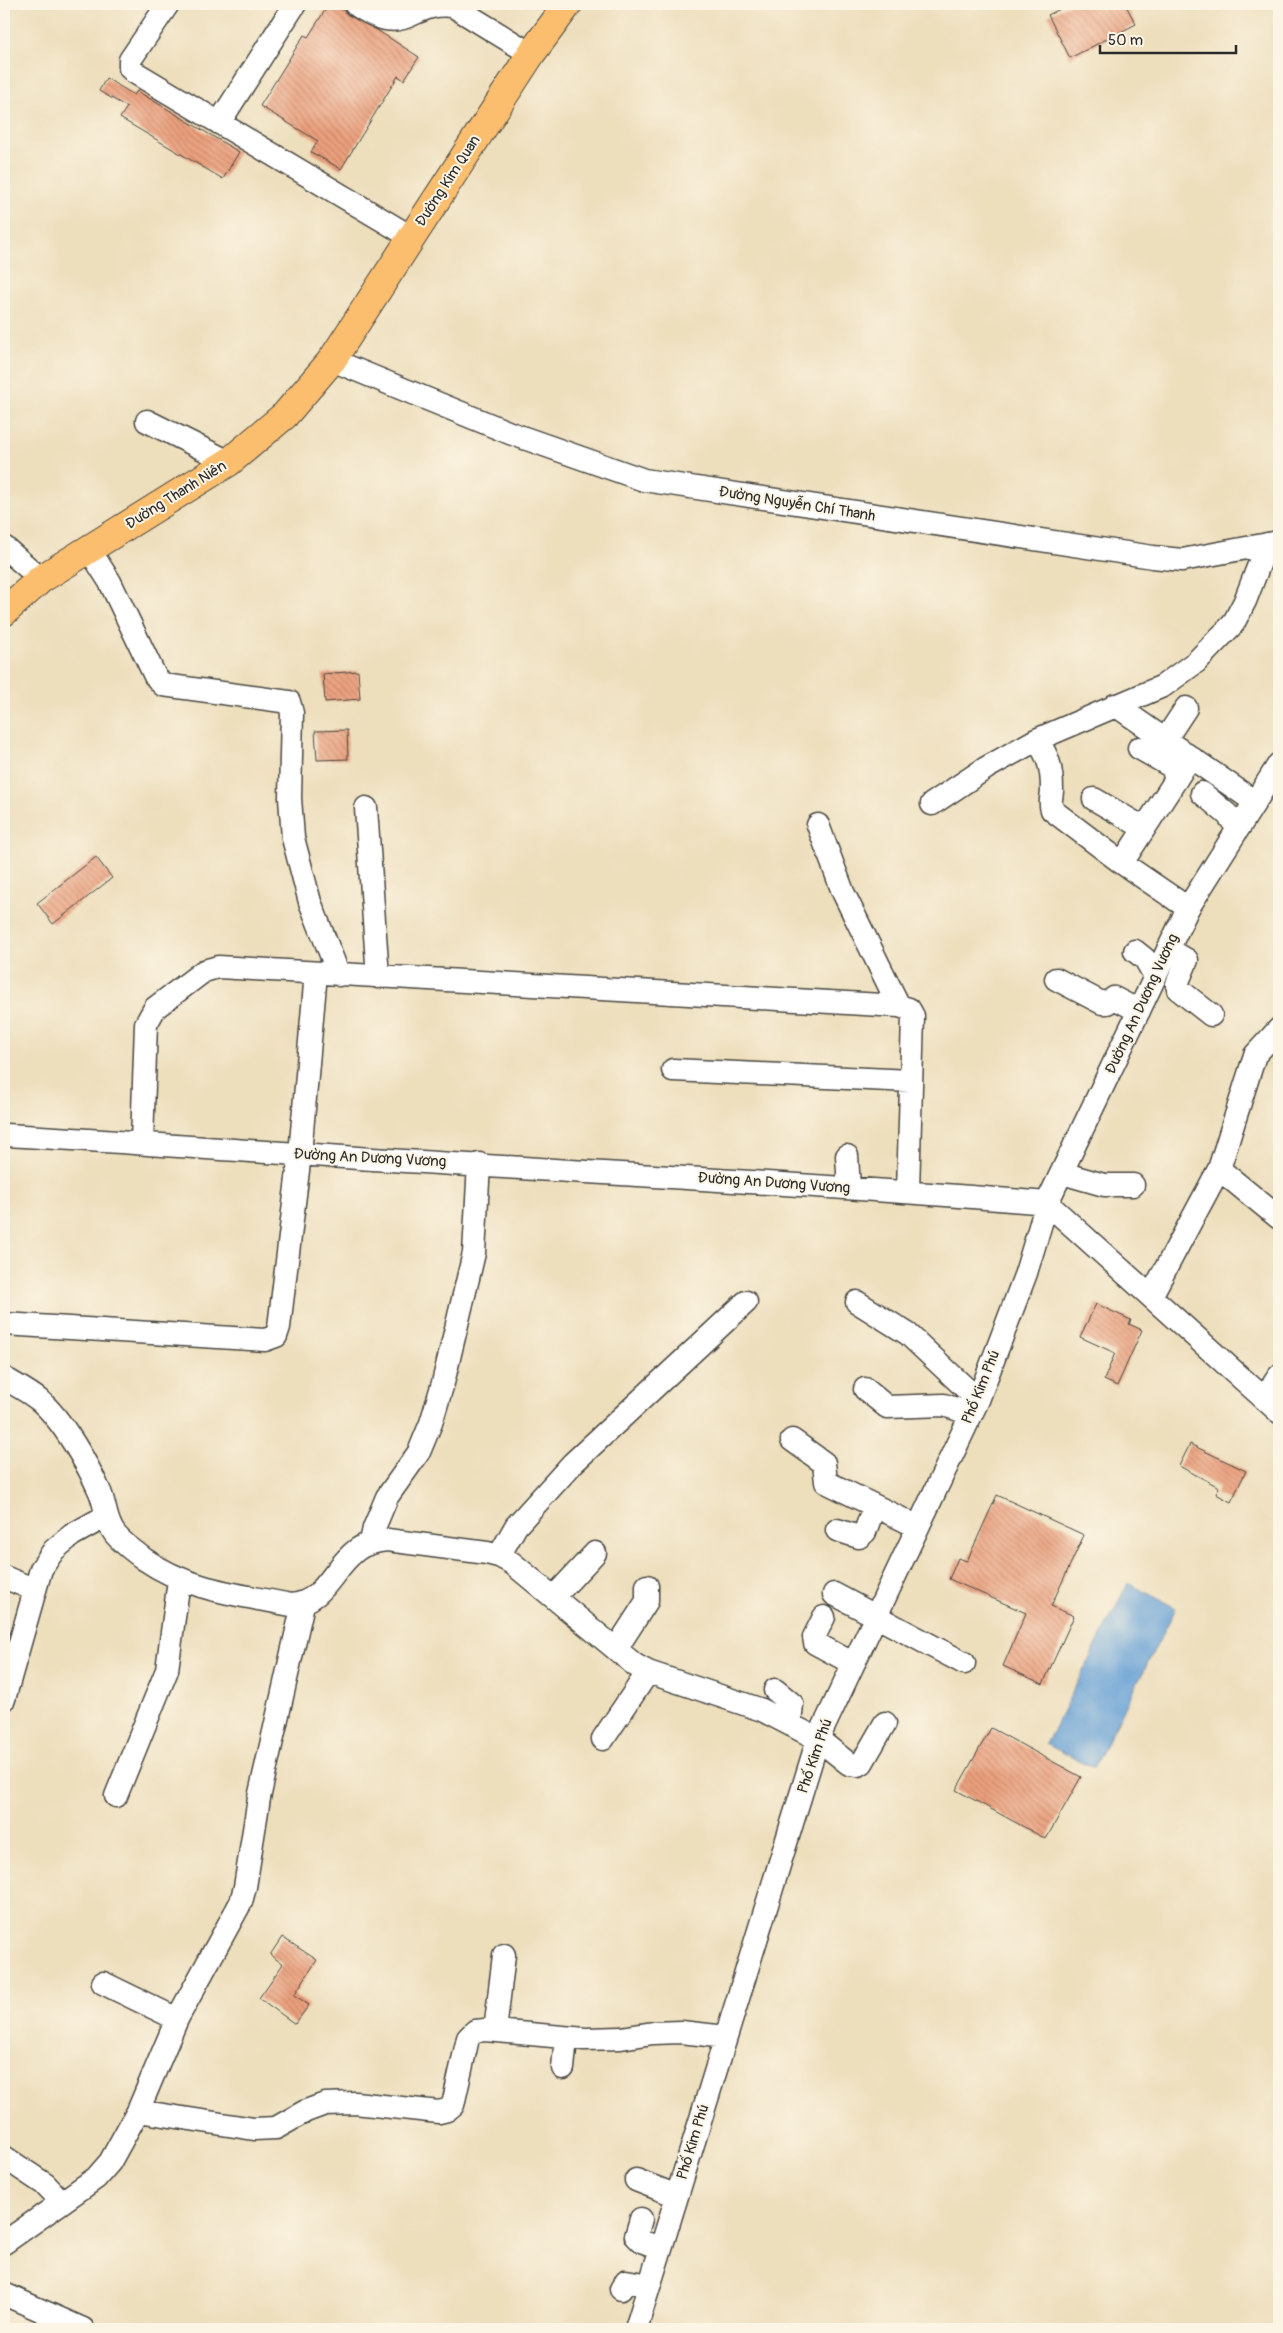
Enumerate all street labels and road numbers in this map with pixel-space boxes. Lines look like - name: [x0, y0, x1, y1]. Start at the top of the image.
- street label: Đường Kim Quan: [411, 132, 485, 230]
- street label: Đường Thanh Niên: [122, 456, 230, 534]
- street label: Đường Nguyễn Chí Thanh: [717, 482, 877, 526]
- street label: Đường An Dương Vương: [1101, 931, 1183, 1077]
- street label: Đường An Dương Vương: [293, 1145, 447, 1171]
- street label: Đường An Dương Vương: [697, 1168, 851, 1198]
- street label: Phố Kim Phú: [958, 1347, 1004, 1427]
- street label: Phố Kim Phú: [793, 1716, 837, 1796]
- street label: Phố Kim Phú: [673, 2102, 713, 2182]

